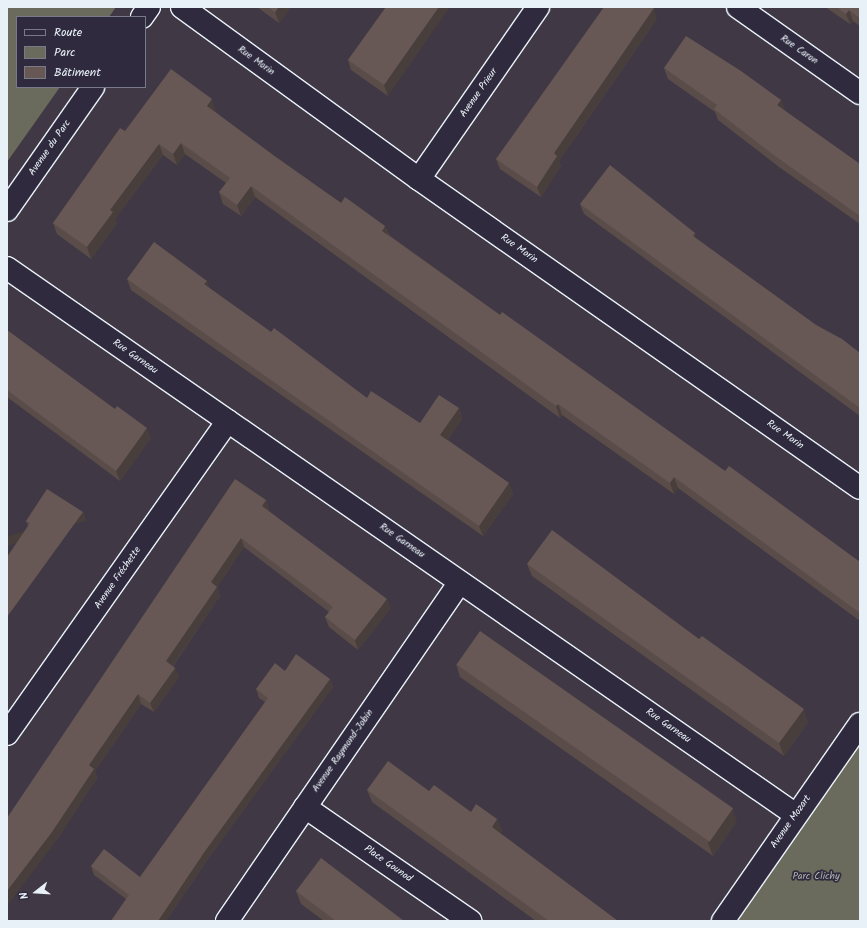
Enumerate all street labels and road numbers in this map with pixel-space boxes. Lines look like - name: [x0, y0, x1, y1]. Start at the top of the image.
- street label: Rue Caron: [778, 33, 820, 67]
- street label: Rue Morin: [235, 44, 277, 78]
- street label: Avenue Prieur: [458, 66, 500, 120]
- street label: Avenue du Parc: [26, 118, 74, 178]
- street label: Rue Morin: [498, 232, 540, 266]
- street label: Rue Garneau: [110, 337, 160, 377]
- street label: Rue Morin: [764, 418, 806, 452]
- street label: Rue Garneau: [377, 521, 427, 561]
- street label: Avenue Fréchette: [92, 545, 144, 611]
- street label: Rue Garneau: [643, 706, 693, 746]
- street label: Avenue Raymond-Jobin: [310, 707, 376, 795]
- street label: Avenue Mozart: [768, 793, 814, 851]
- street label: Place Gounod: [362, 843, 414, 885]

